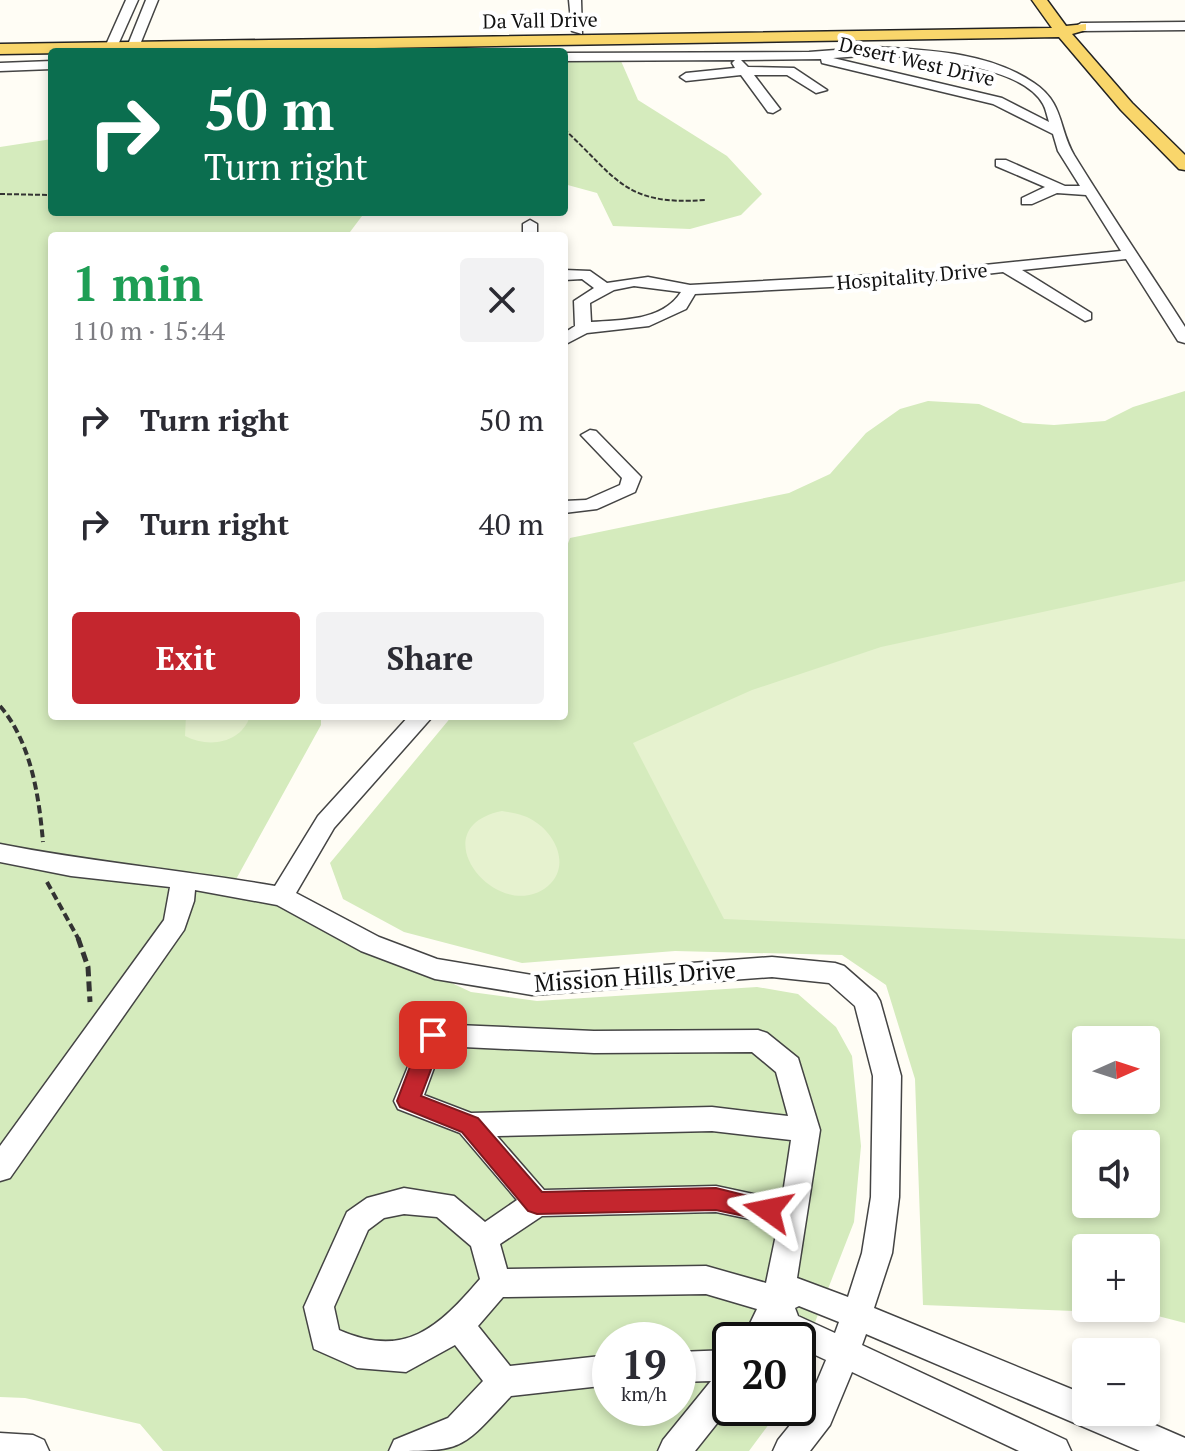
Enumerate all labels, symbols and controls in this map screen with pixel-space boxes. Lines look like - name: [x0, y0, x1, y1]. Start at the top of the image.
- street label: Da Vall Drive: [482, 5, 598, 35]
- street label: Desert West Drive: [837, 30, 997, 92]
- text: 50 m: [204, 72, 334, 146]
- icon: right: [72, 80, 176, 184]
- text: Turn right: [204, 143, 368, 190]
- text: 1 min: [72, 251, 203, 315]
- street label: Hospitality Drive: [835, 256, 989, 296]
- button: close: [460, 258, 544, 342]
- text: 110 m · 15:44: [72, 313, 225, 347]
- icon: right: [72, 398, 116, 442]
- text: Turn right: [140, 400, 289, 440]
- text: 50 m: [479, 400, 544, 440]
- icon: right: [72, 502, 116, 546]
- text: Turn right: [140, 504, 289, 544]
- text: 40 m: [479, 504, 544, 544]
- button: Exit: [72, 612, 300, 704]
- button: Share: [316, 612, 544, 704]
- street label: Mission Hills Drive: [533, 953, 737, 999]
- pin: [399, 1001, 467, 1069]
- icon: arrive: [411, 1013, 455, 1057]
- north arrow: [1072, 1026, 1160, 1114]
- map controls: [1072, 1026, 1160, 1426]
- button: sound: [1072, 1130, 1160, 1218]
- position arrow: [726, 1168, 810, 1252]
- button: +: [1072, 1234, 1160, 1322]
- speed limit sign: 20: [712, 1322, 816, 1426]
- text: 19: [621, 1337, 667, 1390]
- button: −: [1072, 1338, 1160, 1426]
- text: km/h: [621, 1380, 667, 1407]

